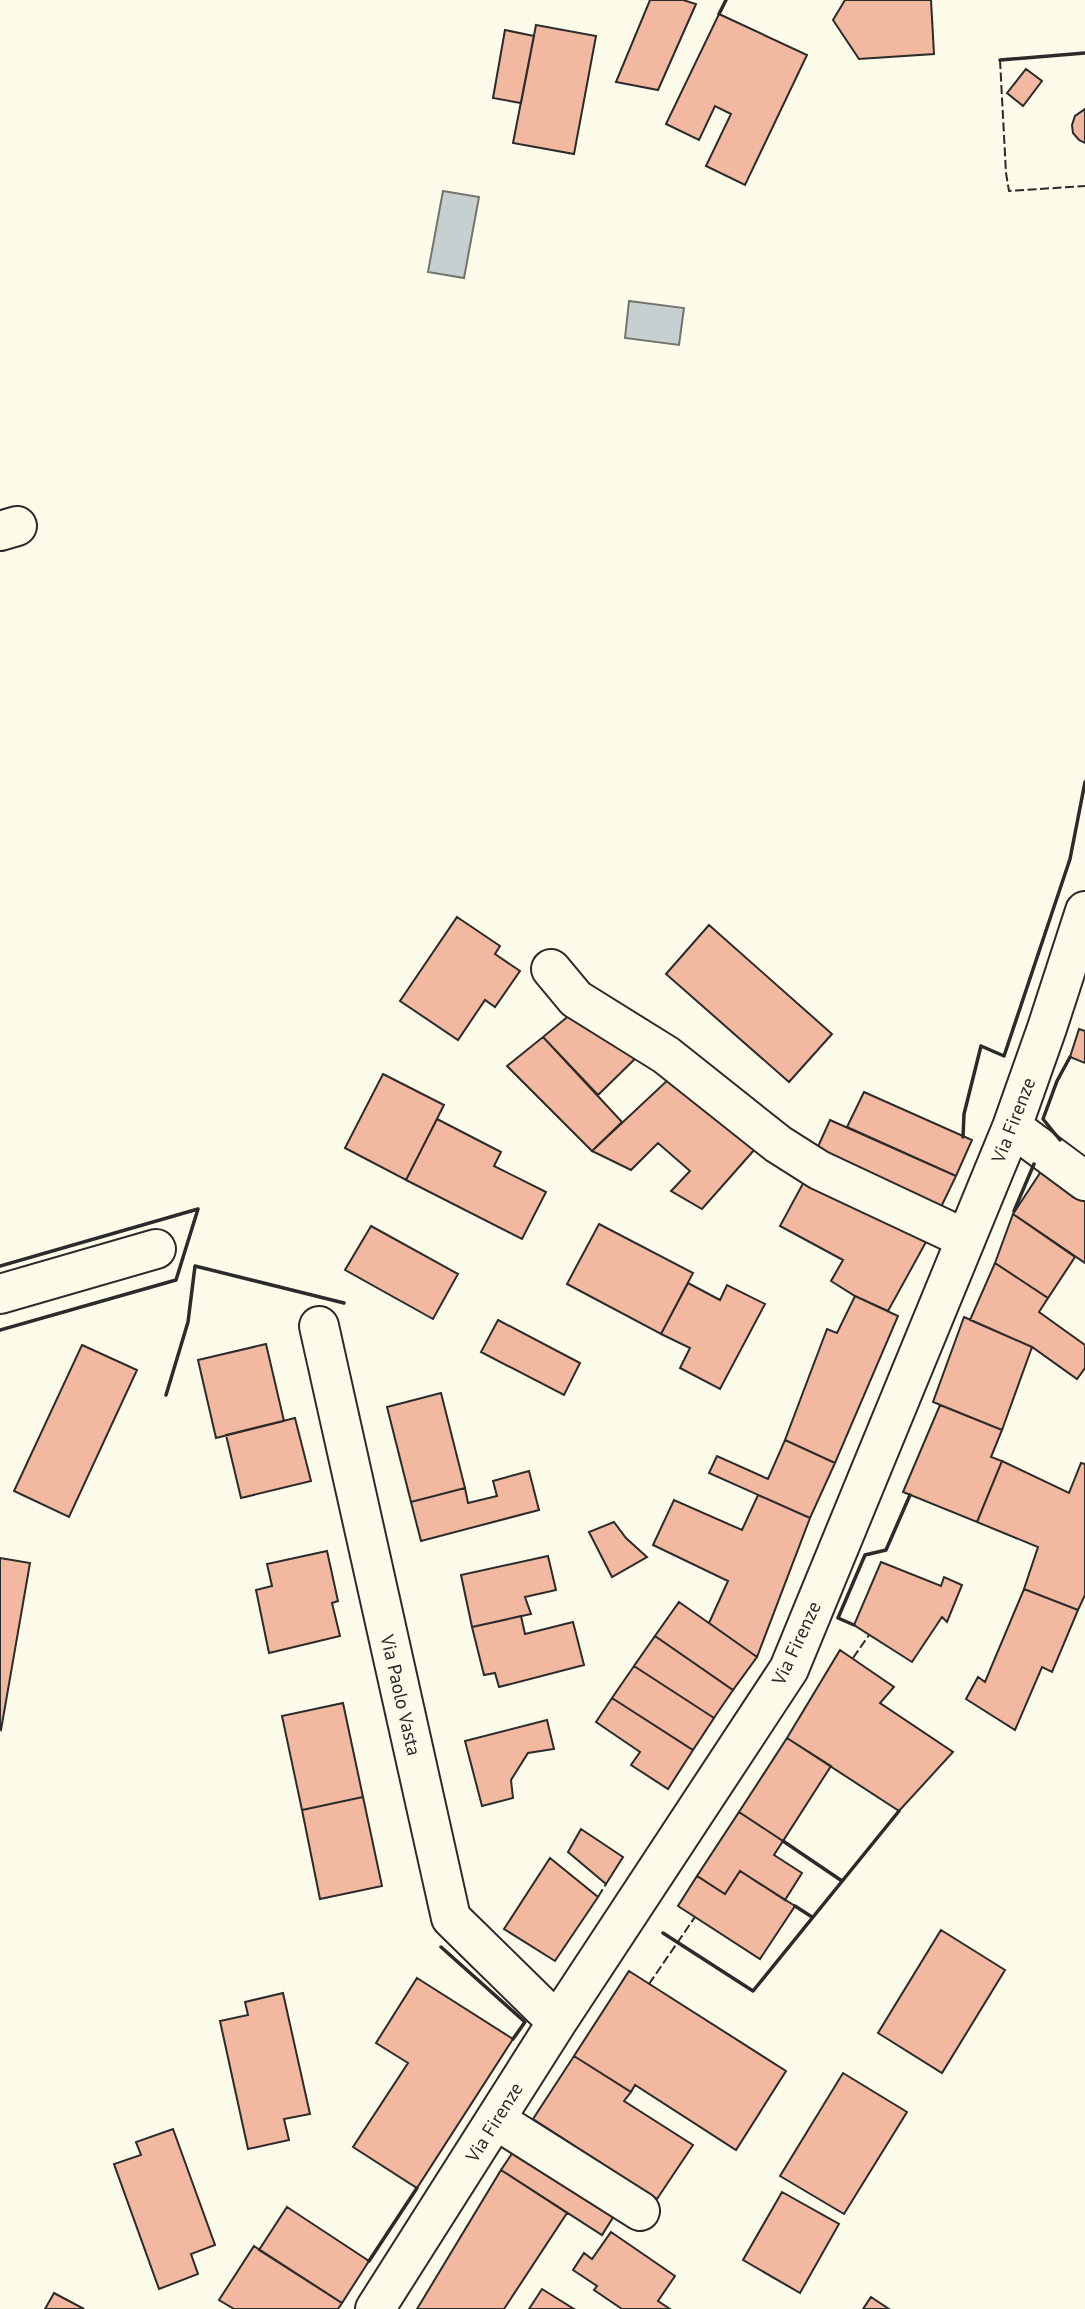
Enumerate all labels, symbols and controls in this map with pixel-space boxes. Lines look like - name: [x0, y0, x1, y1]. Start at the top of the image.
- street label: Via Firenze: [985, 1074, 1040, 1167]
- street label: Via Firenze: [766, 1597, 826, 1690]
- street label: Via Paolo Vasta: [375, 1631, 427, 1758]
- street label: Via Firenze: [460, 2078, 528, 2167]

